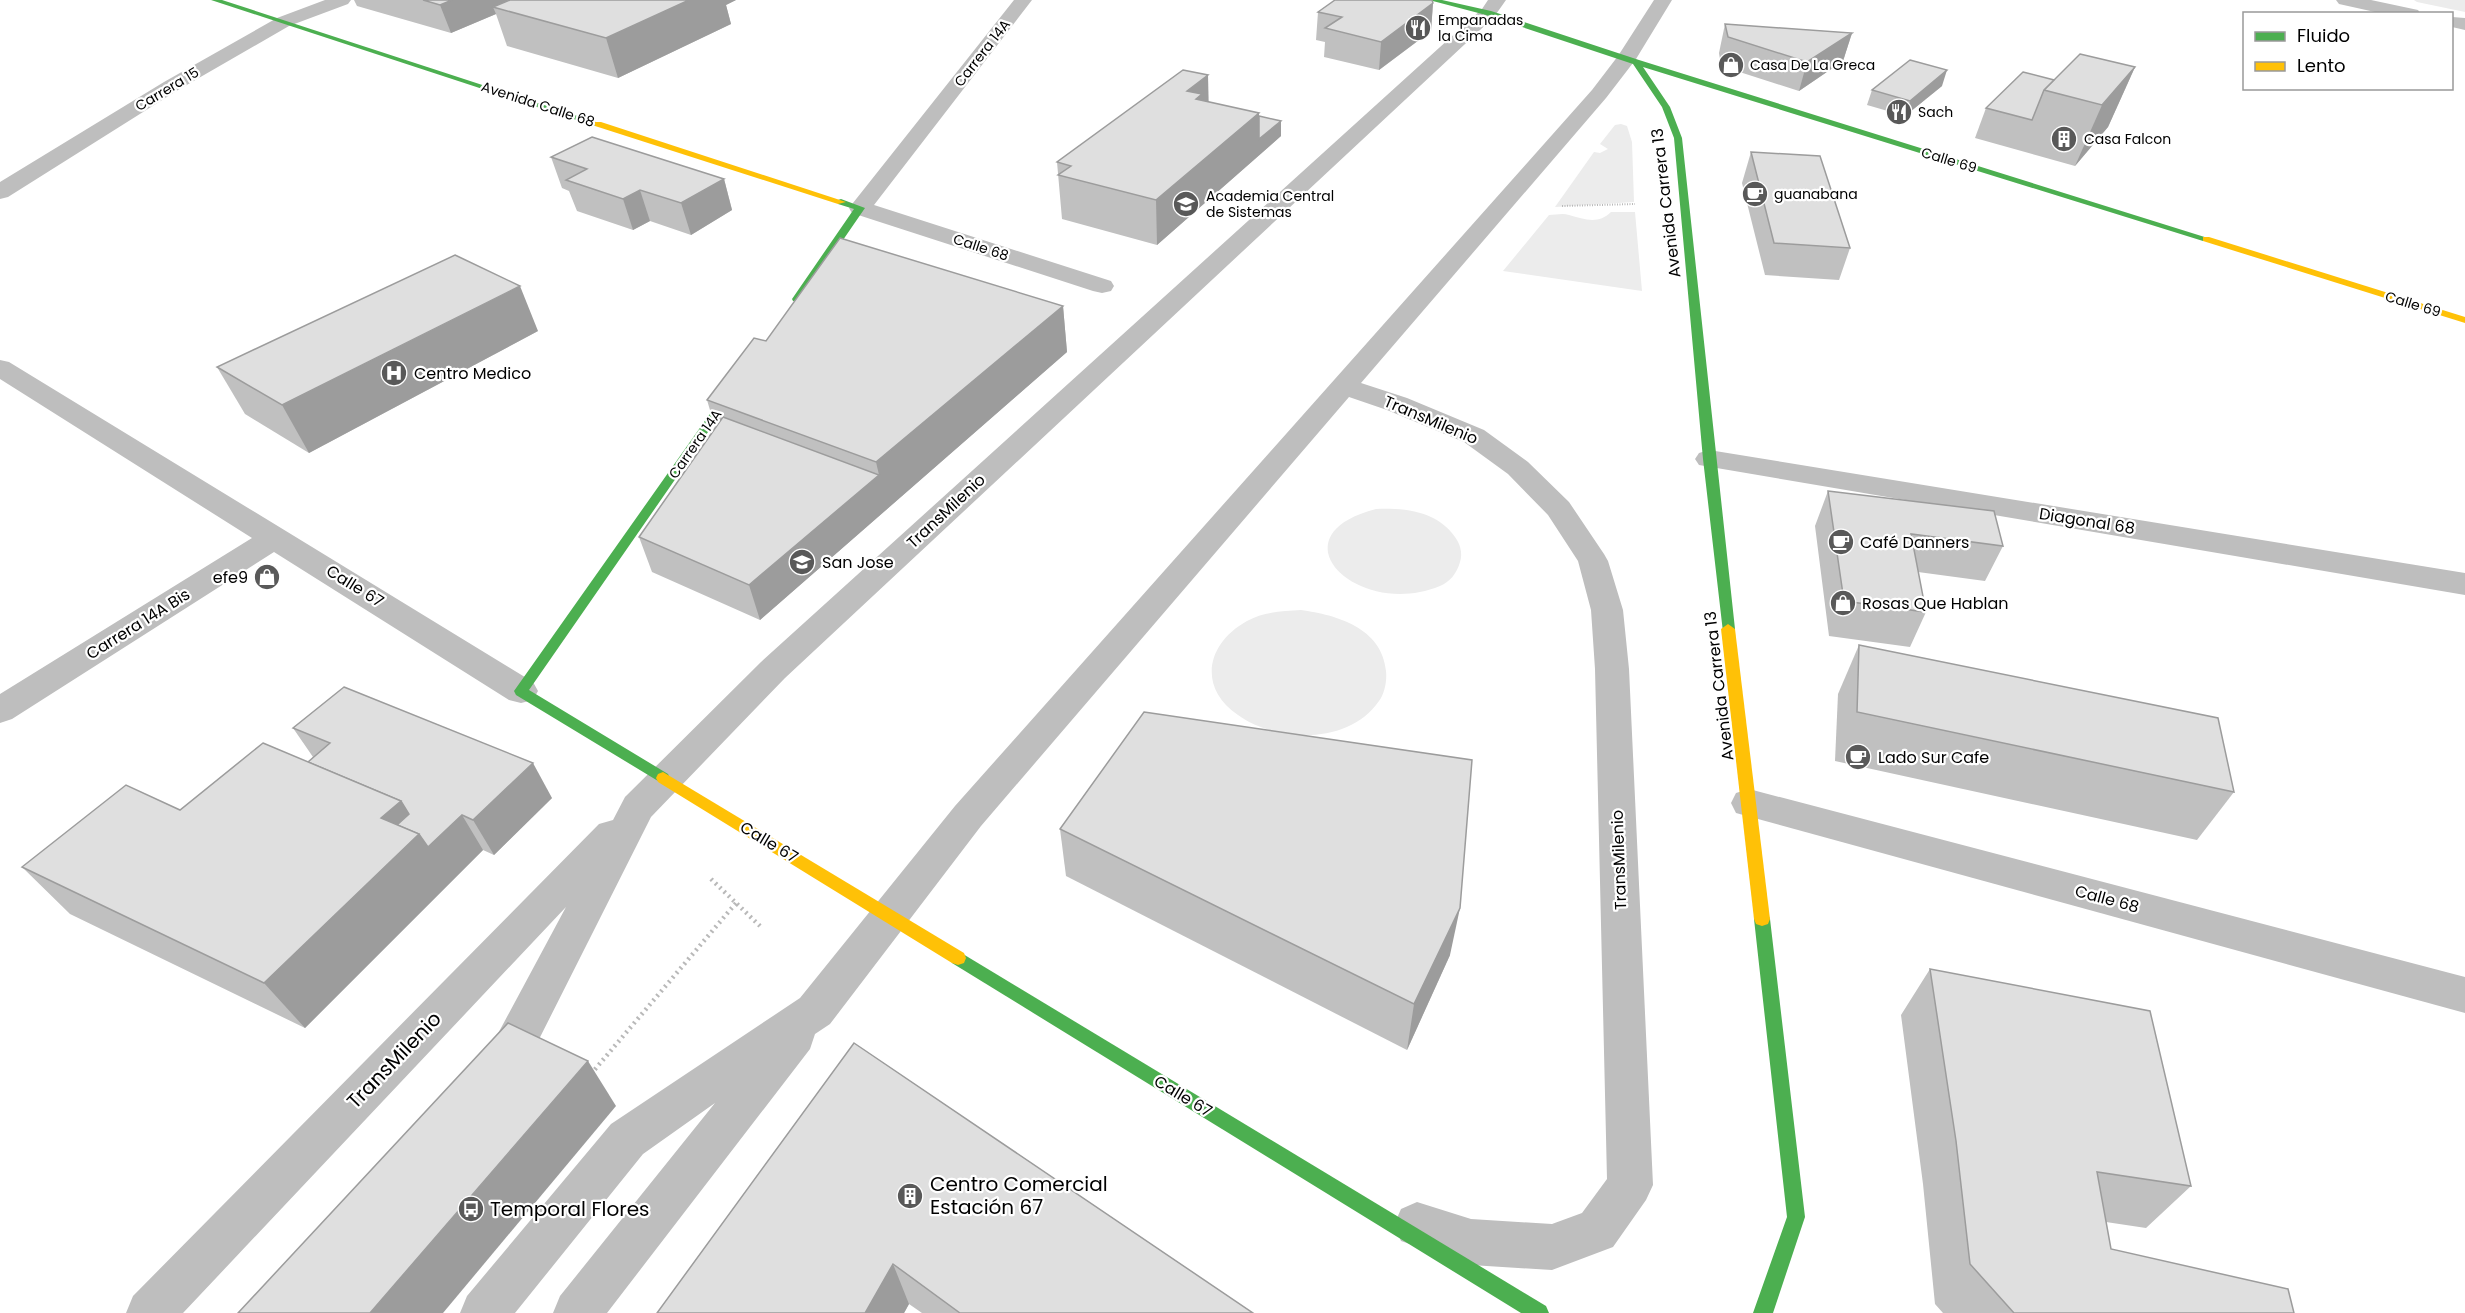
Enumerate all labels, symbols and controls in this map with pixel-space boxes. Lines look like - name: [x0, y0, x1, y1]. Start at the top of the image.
- place label: Empanadas la Cima: [1438, 10, 1523, 46]
- legend: [2243, 12, 2453, 90]
- restaurant icon: Empanadas la Cima: [1403, 13, 1433, 43]
- street label: Carrera 14A: [949, 15, 1015, 91]
- text: Fluido: [2297, 23, 2350, 48]
- shop icon: Casa De La Greca: [1716, 50, 1746, 80]
- text: Lento: [2297, 53, 2346, 78]
- place label: Casa De La Greca: [1750, 55, 1875, 75]
- street label: Carrera 15: [131, 62, 203, 116]
- street label: Avenida Calle 68: [479, 76, 598, 132]
- restaurant icon: Sach: [1884, 97, 1914, 127]
- place label: Sach: [1918, 102, 1953, 122]
- building icon: Casa Falcon: [2049, 124, 2079, 154]
- street label: Avenida Carrera 13: [1645, 127, 1687, 279]
- place label: Casa Falcon: [2084, 129, 2171, 149]
- street label: Calle 69: [1919, 142, 1979, 178]
- cafe icon: guanabana: [1740, 179, 1770, 209]
- place label: guanabana: [1774, 184, 1858, 204]
- place label: Academia Central de Sistemas: [1206, 186, 1334, 222]
- school or university icon: Academia Central de Sistemas: [1171, 189, 1201, 219]
- street label: Calle 68: [951, 229, 1011, 265]
- street label: Calle 69: [2383, 286, 2443, 322]
- hospital icon: Centro Medico: [379, 358, 409, 388]
- place label: Centro Medico: [414, 362, 531, 385]
- street label: TransMilenio: [1380, 390, 1482, 450]
- street label: Carrera 14A: [664, 405, 726, 483]
- street label: TransMilenio: [902, 468, 990, 554]
- street label: Diagonal 68: [2037, 502, 2137, 540]
- cafe icon: Café Danners: [1826, 527, 1856, 557]
- place label: Café Danners: [1860, 531, 1969, 554]
- school or university icon: San Jose: [787, 547, 817, 577]
- place label: San Jose: [822, 551, 894, 574]
- street label: Calle 67: [322, 559, 389, 613]
- shop icon: efe9: [252, 562, 282, 592]
- place label: efe9: [213, 566, 248, 589]
- street label: Carrera 14A Bis: [82, 583, 194, 665]
- shop icon: Rosas Que Hablan: [1828, 588, 1858, 618]
- place label: Rosas Que Hablan: [1862, 592, 2009, 615]
- street label: Avenida Carrera 13: [1698, 610, 1740, 762]
- cafe icon: Lado Sur Cafe: [1843, 742, 1873, 772]
- place label: Lado Sur Cafe: [1878, 746, 1989, 769]
- street label: TransMilenio: [1606, 810, 1632, 910]
- street label: Calle 67: [736, 816, 803, 869]
- street label: Calle 68: [2072, 879, 2142, 919]
- street label: TransMilenio: [341, 1005, 447, 1115]
- street label: Calle 67: [1150, 1070, 1217, 1123]
- place label: Centro Comercial Estación 67: [930, 1170, 1108, 1221]
- building icon: Centro Comercial Estación 67: [895, 1181, 925, 1211]
- bus stop icon: Temporal Flores: [456, 1194, 486, 1224]
- place label: Temporal Flores: [490, 1195, 649, 1223]

